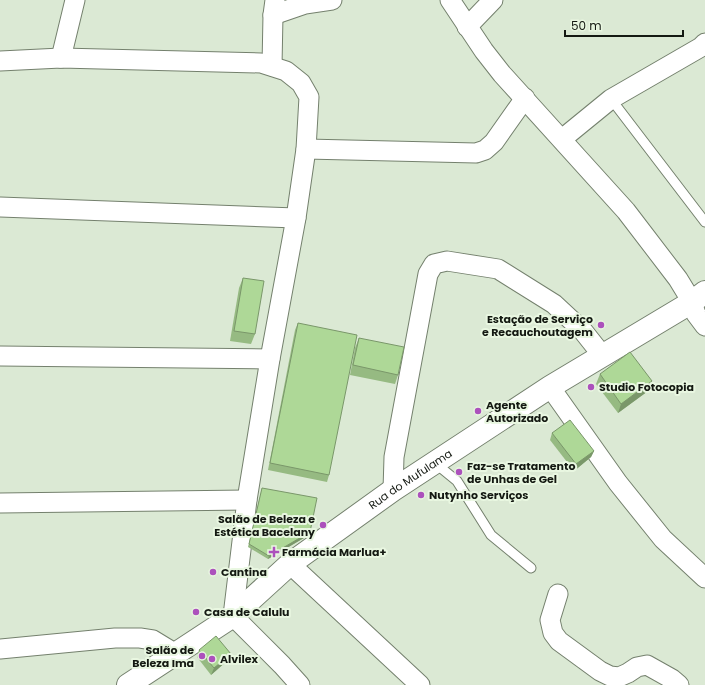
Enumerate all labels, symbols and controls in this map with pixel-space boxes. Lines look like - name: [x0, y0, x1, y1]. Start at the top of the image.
- scale bar: [565, 12, 683, 38]
- text: 50 m: [571, 17, 602, 34]
- place label: Estação de Serviço e Recauchoutagem: [482, 311, 593, 340]
- marker: Estação de Serviço e Recauchoutagem: [596, 320, 606, 330]
- place label: Studio Fotocopia: [599, 379, 694, 395]
- marker: Studio Fotocopia: [586, 382, 596, 392]
- place label: Agente Autorizado: [486, 397, 548, 426]
- marker: Agente Autorizado: [473, 406, 483, 416]
- street label: Rua do Mufulama: [365, 445, 455, 513]
- place label: Faz-se Tratamento de Unhas de Gel: [467, 458, 576, 487]
- marker: Faz-se Tratamento de Unhas de Gel: [454, 467, 464, 477]
- place label: Nutynho Serviços: [429, 487, 528, 503]
- marker: Nutynho Serviços: [416, 490, 426, 500]
- place label: Salão de Beleza e Estética Bacelany: [214, 511, 315, 540]
- marker: Salão de Beleza e Estética Bacelany: [318, 520, 328, 530]
- place label: Farmácia Marlua+: [282, 544, 386, 560]
- marker: Farmácia Marlua+: [269, 547, 279, 557]
- place label: Cantina: [221, 564, 267, 580]
- marker: Cantina: [208, 567, 218, 577]
- place label: Casa de Calulu: [204, 604, 290, 620]
- marker: Casa de Calulu: [191, 607, 201, 617]
- place label: Salão de Beleza Ima: [132, 642, 194, 671]
- marker: Salão de Beleza Ima: [197, 651, 207, 661]
- place label: Alvilex: [220, 651, 259, 667]
- marker: Alvilex: [207, 654, 217, 664]

